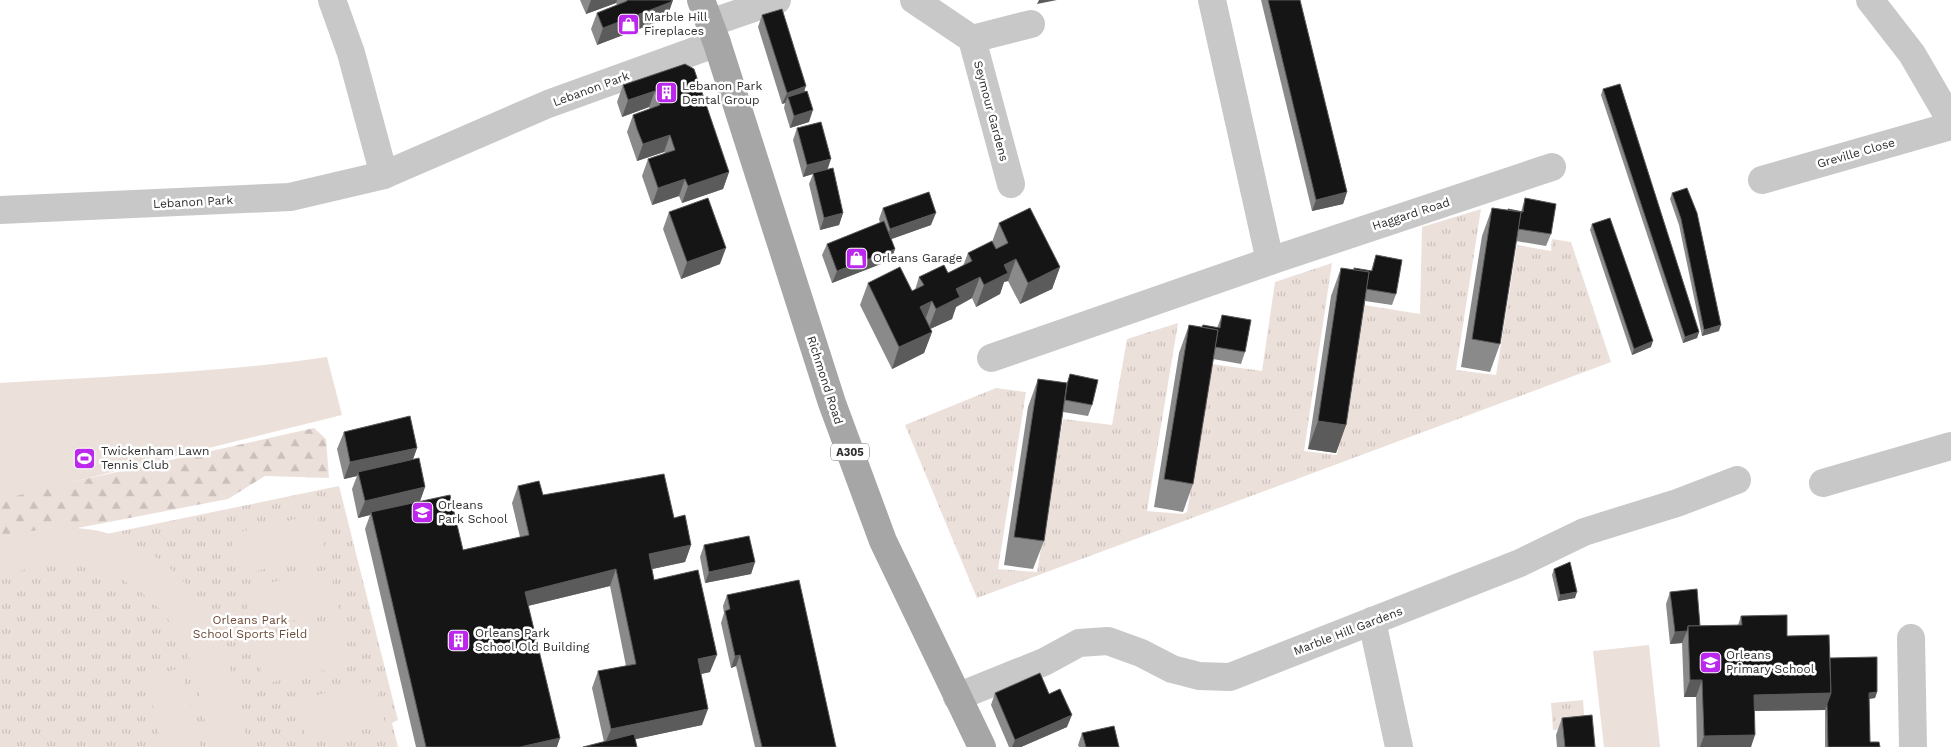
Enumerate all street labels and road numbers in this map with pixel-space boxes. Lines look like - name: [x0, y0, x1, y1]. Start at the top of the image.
- street label: Seymour Gardens: [971, 59, 1011, 163]
- street label: Lebanon Park: [551, 69, 631, 109]
- street label: Greville Close: [1815, 135, 1897, 171]
- street label: Lebanon Park: [153, 193, 234, 211]
- street label: Haggard Road: [1370, 195, 1452, 233]
- street label: Richmond Road: [804, 334, 846, 426]
- road number: A305: [831, 444, 869, 461]
- street label: Marble Hill Gardens: [1292, 604, 1404, 658]

